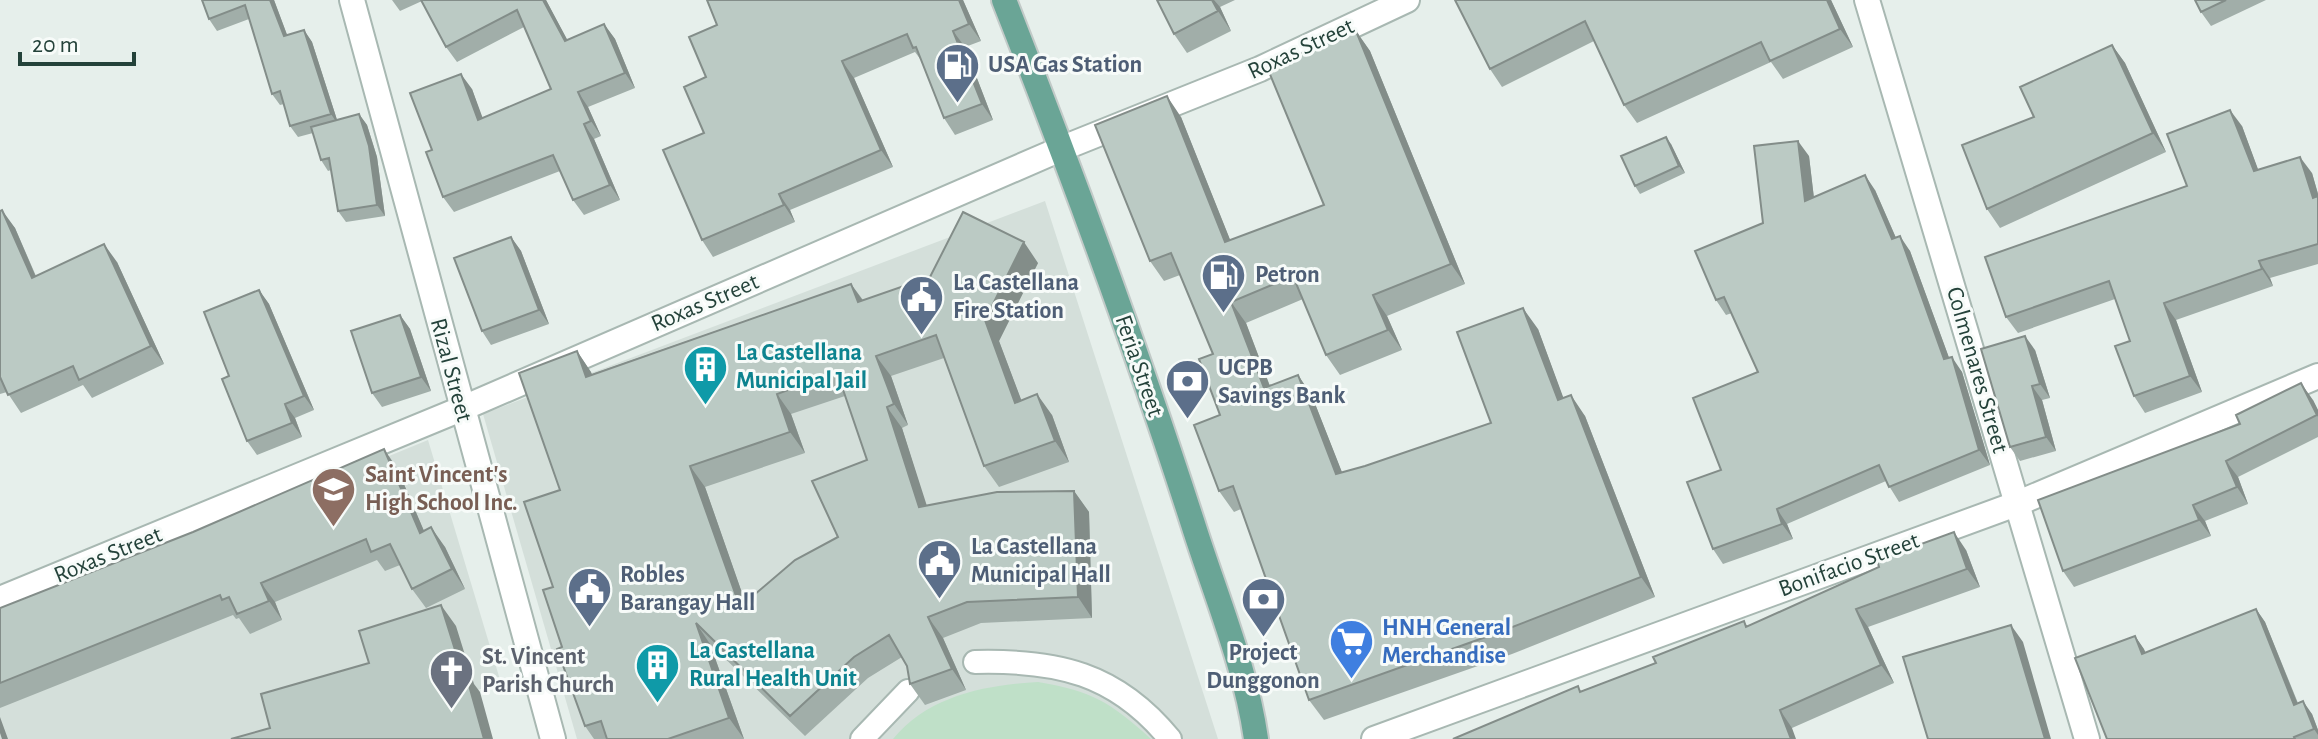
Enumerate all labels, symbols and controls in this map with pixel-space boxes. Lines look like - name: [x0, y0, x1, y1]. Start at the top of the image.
- street label: Roxas Street: [1244, 14, 1358, 84]
- scale bar: [20, 16, 134, 66]
- text: 20 m: [32, 33, 79, 57]
- fuel station icon: USA Gas Station: [933, 41, 981, 104]
- place label: USA Gas Station: [988, 53, 1142, 77]
- fuel station icon: Petron: [1200, 251, 1248, 314]
- place label: Petron: [1255, 263, 1320, 287]
- street label: Roxas Street: [648, 270, 763, 336]
- place label: La Castellana Fire Station: [953, 271, 1079, 323]
- public building icon: La Castellana Fire Station: [898, 273, 946, 336]
- street label: Colmenares Street: [1942, 284, 2012, 456]
- street label: Feria Street: [1110, 312, 1168, 420]
- street label: Rizal Street: [426, 315, 476, 425]
- place label: La Castellana Municipal Jail: [736, 341, 867, 393]
- building icon: La Castellana Municipal Jail: [681, 343, 729, 406]
- place label: UCPB Savings Bank: [1218, 356, 1345, 408]
- bank icon: UCPB Savings Bank: [1163, 358, 1211, 421]
- place label: Saint Vincent's High School Inc.: [365, 463, 517, 515]
- school or university icon: Saint Vincent's High School Inc.: [310, 465, 358, 528]
- street label: Roxas Street: [51, 522, 166, 588]
- street label: Bonifacio Street: [1775, 528, 1923, 602]
- place label: La Castellana Municipal Hall: [971, 535, 1111, 587]
- public building icon: La Castellana Municipal Hall: [916, 537, 964, 600]
- place label: Robles Barangay Hall: [620, 563, 755, 615]
- public building icon: Robles Barangay Hall: [565, 565, 613, 628]
- bank icon: Project Dunggonon: [1239, 575, 1287, 638]
- place label: HNH General Merchandise: [1382, 616, 1511, 668]
- supermarket icon: HNH General Merchandise: [1327, 618, 1375, 681]
- place label: La Castellana Rural Health Unit: [689, 639, 857, 691]
- building icon: La Castellana Rural Health Unit: [634, 641, 682, 704]
- place label: Project Dunggonon: [1206, 641, 1320, 693]
- place label: St. Vincent Parish Church: [482, 645, 614, 697]
- church icon: St. Vincent Parish Church: [427, 647, 475, 710]

